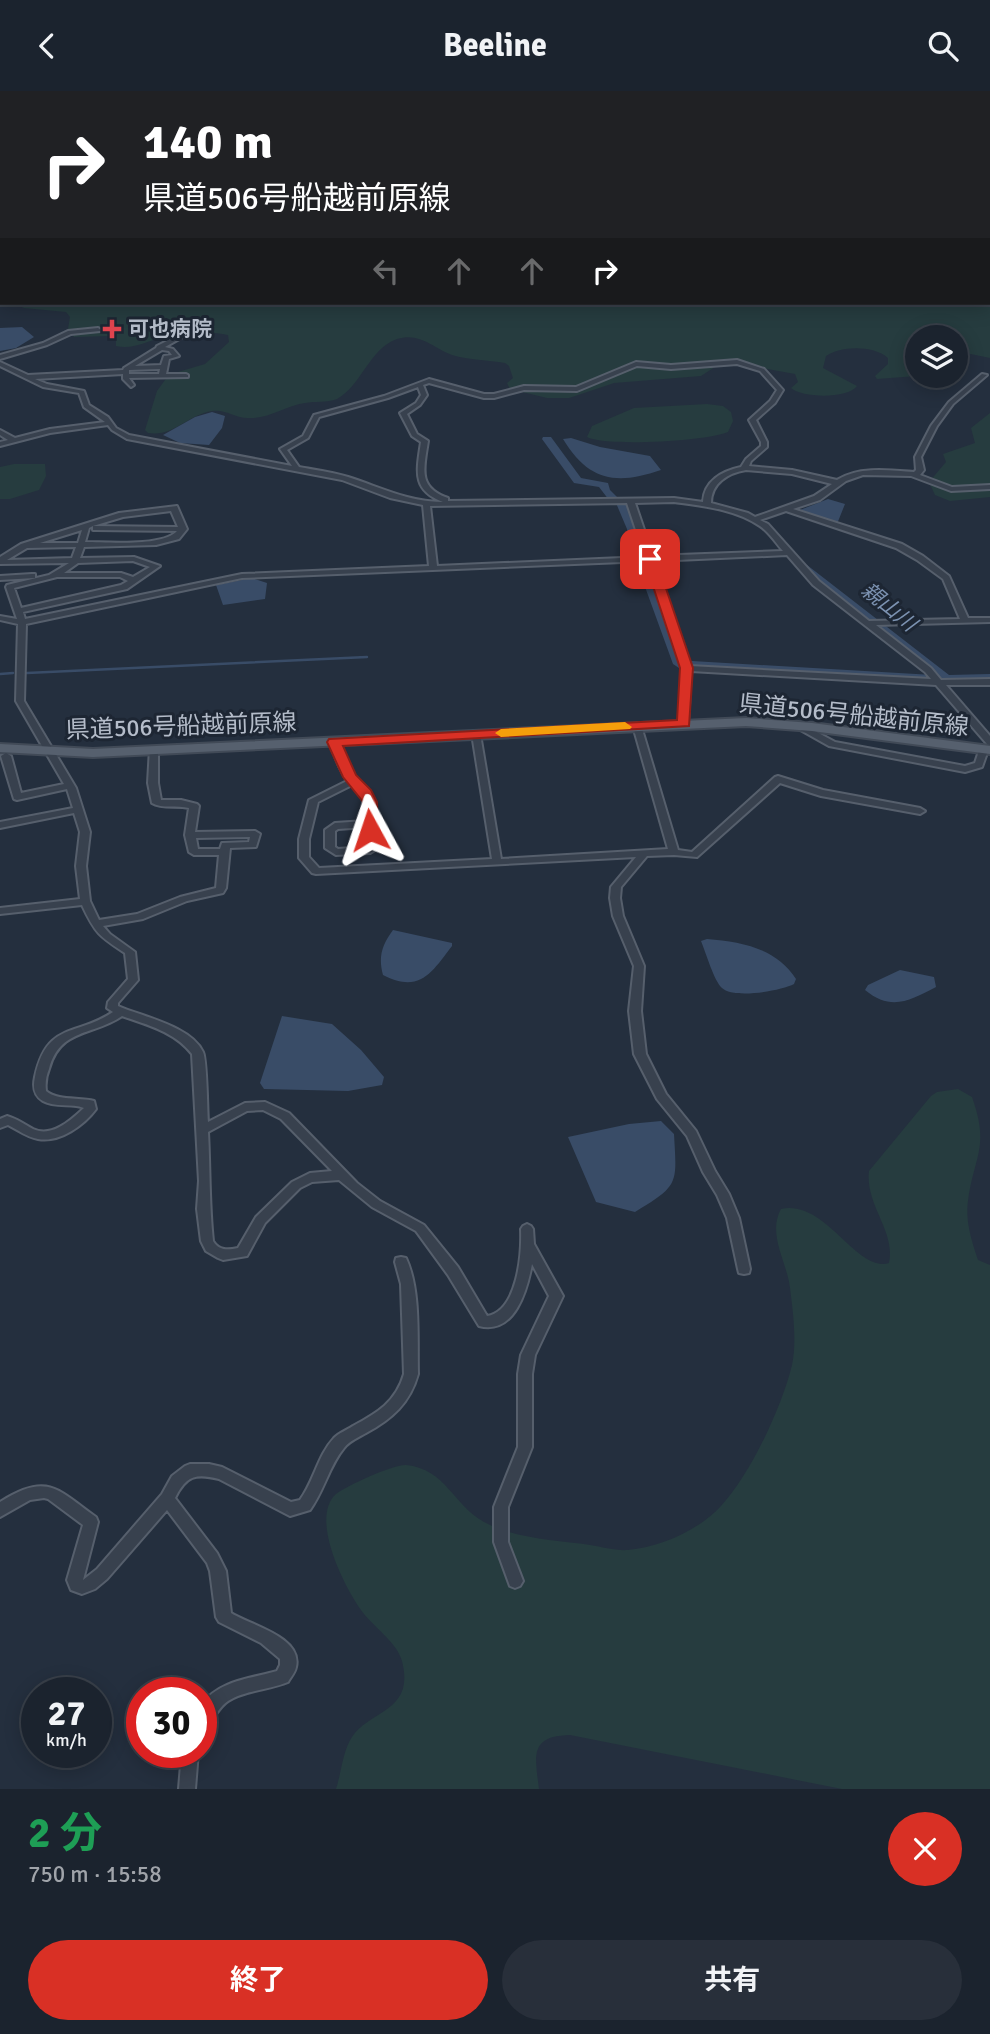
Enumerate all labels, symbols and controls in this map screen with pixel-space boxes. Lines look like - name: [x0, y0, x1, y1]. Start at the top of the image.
- text: Beeline: [443, 26, 547, 65]
- icon: back: [28, 27, 66, 65]
- icon: search: [924, 27, 962, 65]
- text: 140 m: [143, 112, 273, 172]
- icon: right: [28, 119, 119, 210]
- text: 県道506号船越前原線: [143, 179, 451, 218]
- icon: left: [367, 252, 405, 290]
- icon: ahead: [440, 252, 478, 290]
- icon: ahead: [513, 252, 551, 290]
- icon: right: [586, 252, 624, 290]
- place label: 可也病院: [128, 316, 212, 342]
- marker: 可也病院: [102, 319, 122, 339]
- map controls: [905, 325, 968, 388]
- button: layers: [905, 325, 968, 388]
- pin: [620, 529, 680, 589]
- icon: arrive: [631, 540, 669, 578]
- water label: 親山川: [856, 577, 923, 638]
- street label: 県道506号船越前原線: [738, 688, 970, 742]
- street label: 県道506号船越前原線: [65, 707, 297, 745]
- position arrow: [333, 793, 407, 867]
- speed limit sign: 30: [126, 1677, 217, 1768]
- text: 27: [48, 1692, 85, 1735]
- text: km/h: [46, 1729, 87, 1751]
- text: 2 分: [28, 1808, 102, 1859]
- button: close: [888, 1812, 962, 1886]
- text: 750 m · 15:58: [28, 1860, 162, 1889]
- button: 終了: [28, 1940, 488, 2020]
- button: 共有: [502, 1940, 962, 2020]

